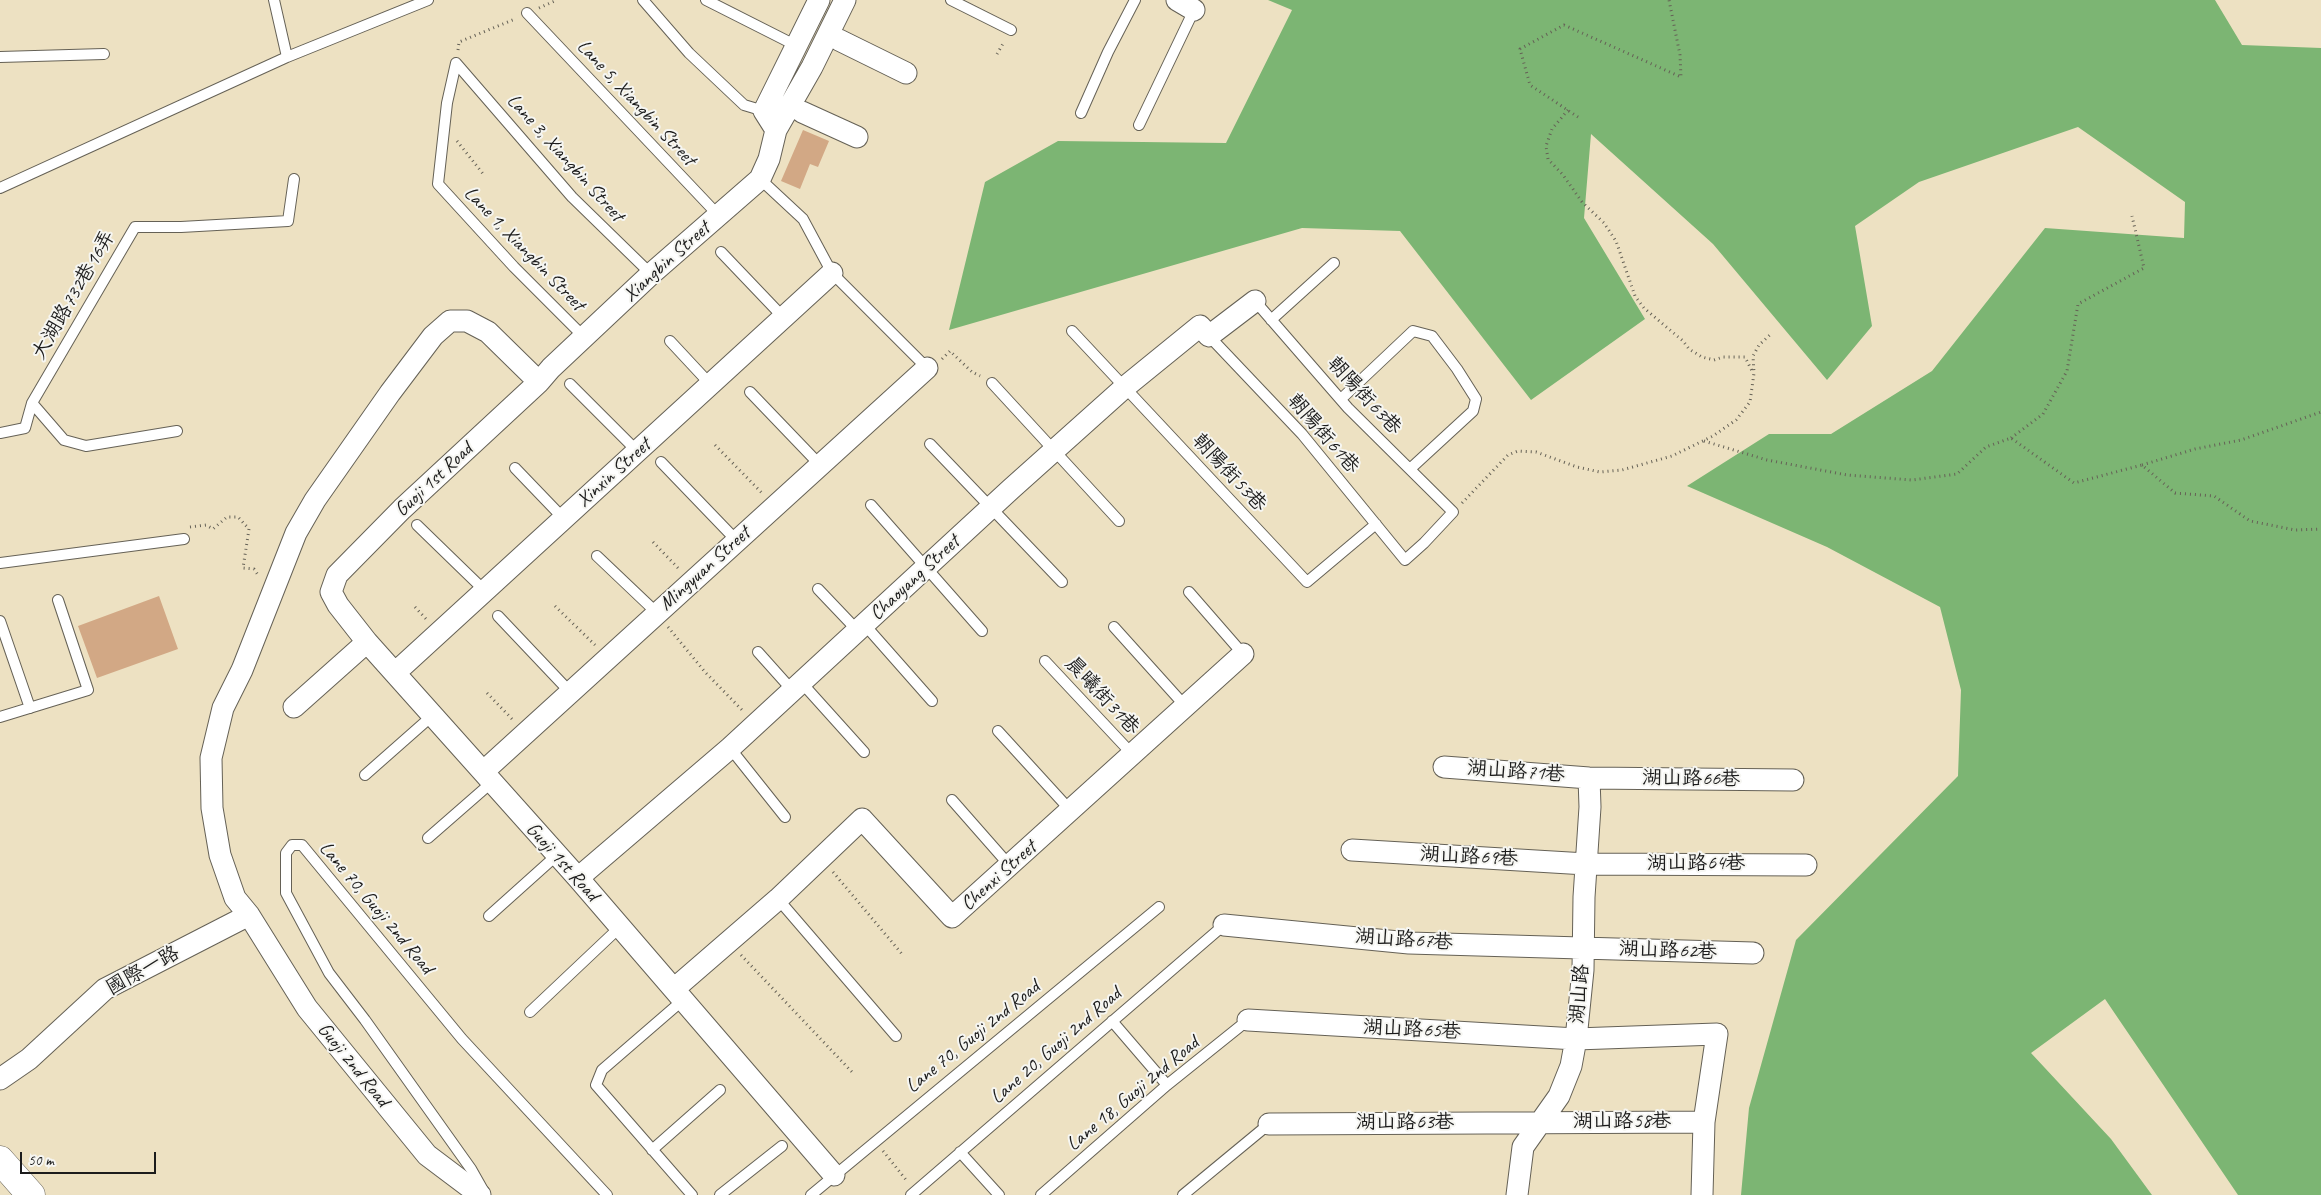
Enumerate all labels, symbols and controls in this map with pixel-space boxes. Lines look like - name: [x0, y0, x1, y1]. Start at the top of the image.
- street label: Lane 5, Xiangbin Street: [571, 35, 701, 171]
- street label: Lane 3, Xiangbin Street: [501, 89, 629, 227]
- street label: Lane 1, Xiangbin Street: [458, 182, 590, 316]
- street label: Xiangbin Street: [619, 217, 715, 307]
- street label: 大湖路732巷16弄: [27, 226, 121, 364]
- street label: 朝陽街63巷: [1322, 352, 1406, 440]
- street label: 朝陽街61巷: [1282, 389, 1364, 479]
- street label: 朝陽街53巷: [1187, 429, 1271, 517]
- street label: Xinxin Street: [572, 433, 656, 513]
- street label: Guoji 1st Road: [390, 438, 478, 522]
- street label: Mingyuan Street: [655, 522, 755, 616]
- street label: Chaoyang Street: [865, 530, 965, 626]
- street label: 晨曦街31巷: [1060, 652, 1144, 740]
- street label: 湖山路71巷: [1466, 757, 1566, 787]
- street label: 湖山路66巷: [1642, 766, 1740, 792]
- street label: Guoji 1st Road: [520, 818, 604, 906]
- street label: Chenxi Street: [956, 836, 1042, 916]
- street label: Lane 70, Guoji 2nd Road: [314, 837, 438, 979]
- street label: 湖山路69巷: [1419, 842, 1519, 872]
- street label: 湖山路64巷: [1647, 852, 1745, 876]
- street label: 湖山路67巷: [1354, 925, 1454, 955]
- street label: 湖山路62巷: [1619, 937, 1717, 965]
- street label: 國際一路: [102, 941, 184, 1001]
- street label: 湖山路: [1565, 963, 1595, 1025]
- street label: Lane 70, Guoji 2nd Road: [901, 976, 1045, 1098]
- street label: Lane 20, Guoji 2nd Road: [986, 983, 1126, 1109]
- street label: 湖山路65巷: [1362, 1015, 1462, 1045]
- street label: Guoji 2nd Road: [312, 1018, 394, 1112]
- street label: Lane 18, Guoji 2nd Road: [1062, 1032, 1204, 1156]
- street label: 湖山路58巷: [1573, 1110, 1671, 1134]
- street label: 湖山路63巷: [1356, 1111, 1454, 1135]
- scale bar: [22, 1142, 159, 1174]
- text: 50 m: [28, 1151, 54, 1170]

